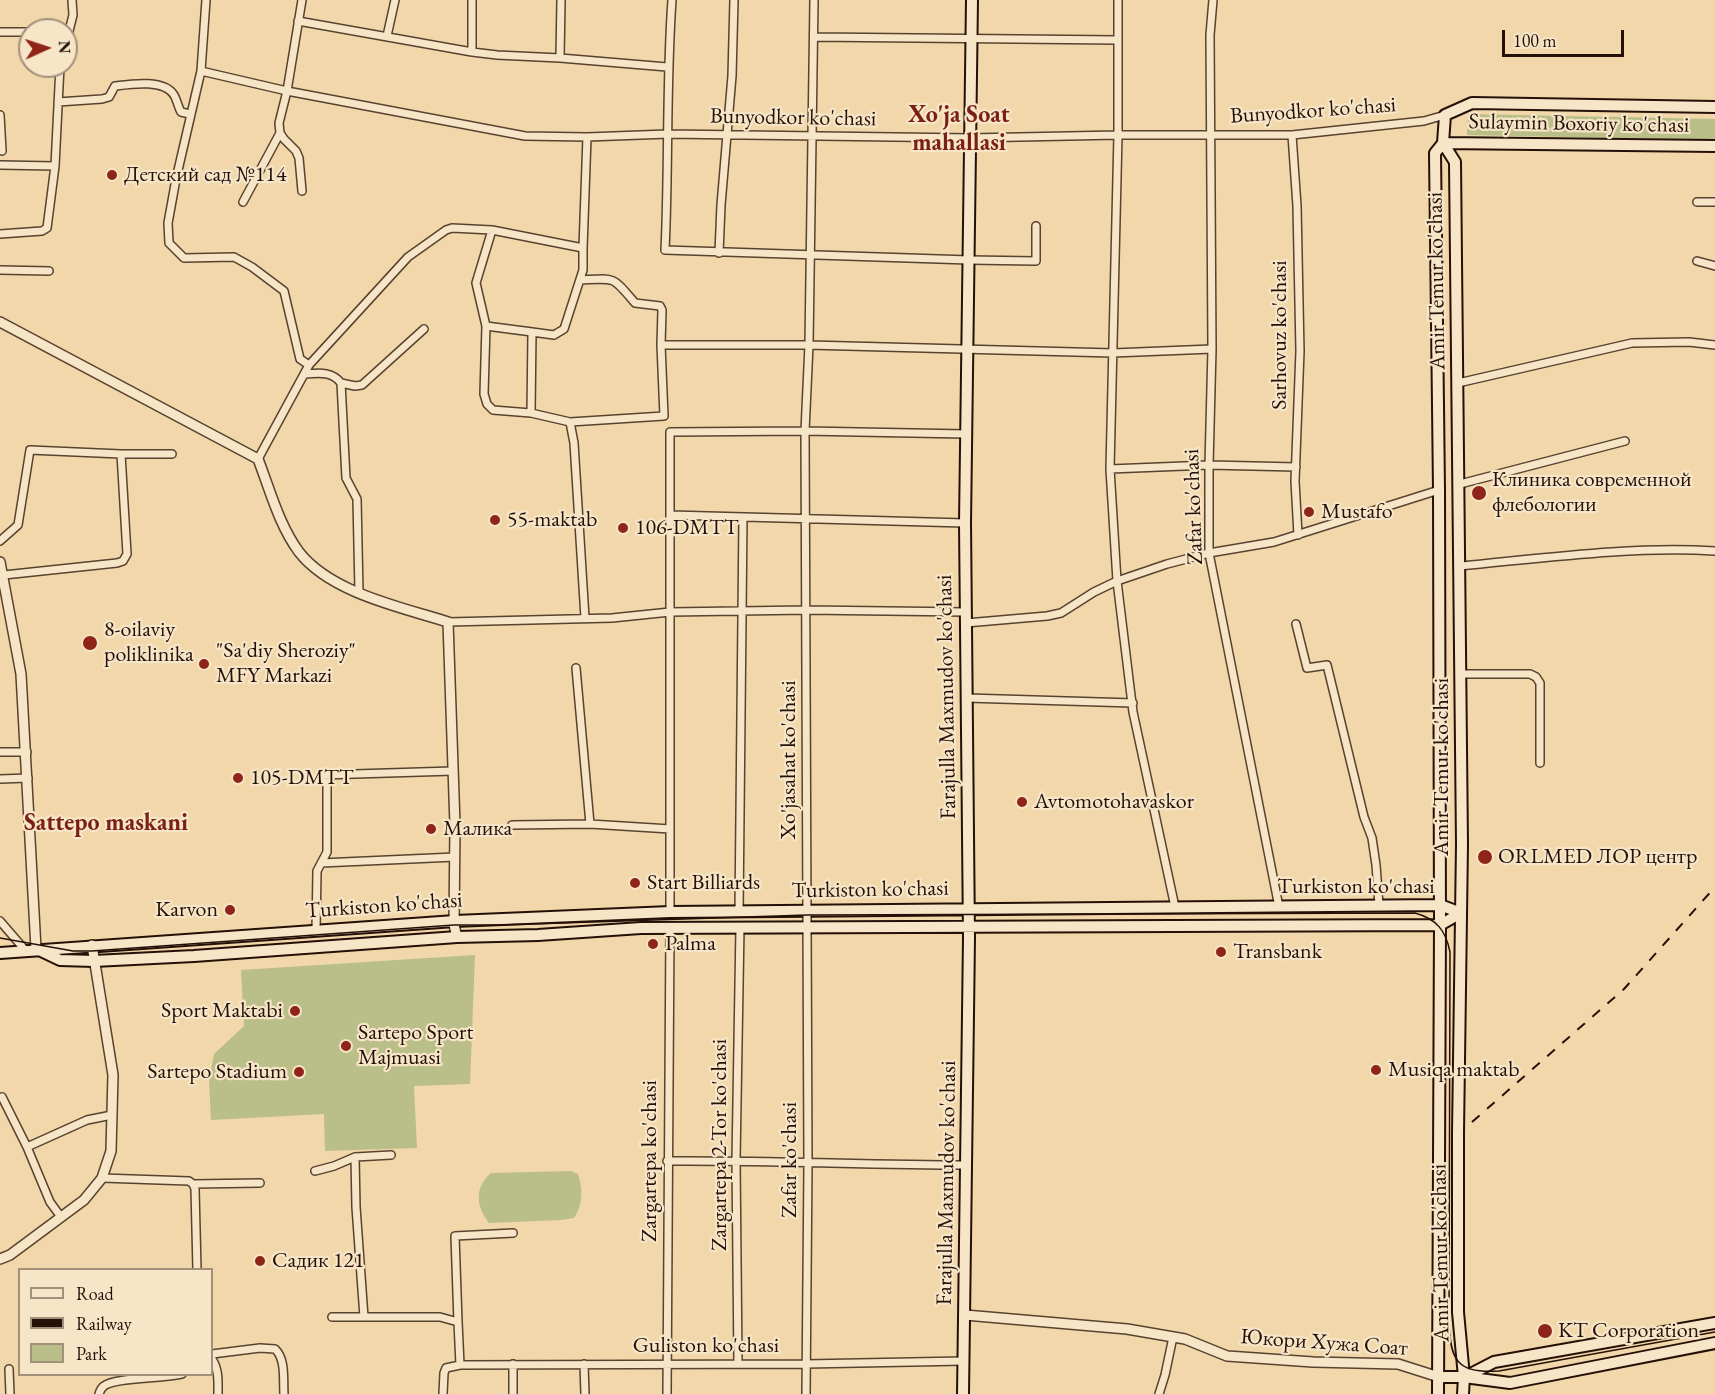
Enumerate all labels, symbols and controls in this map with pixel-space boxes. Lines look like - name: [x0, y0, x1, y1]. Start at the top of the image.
- north arrow: [18, 18, 78, 78]
- scale bar: [1505, 18, 1626, 56]
- text: 100 m: [1513, 29, 1557, 52]
- text: N: [54, 40, 75, 54]
- street label: Bunyodkor ko'chasi: [1229, 92, 1397, 130]
- district label: Xo'ja Soat mahallasi: [908, 101, 1010, 157]
- street label: Bunyodkor ko'chasi: [710, 103, 876, 133]
- street label: Sulaymin Boxoriy ko'chasi: [1468, 109, 1690, 139]
- place label: Детский сад №114: [124, 162, 286, 188]
- marker: Детский сад №114: [105, 168, 119, 182]
- street label: Amir Temur ko'chasi: [1422, 192, 1452, 370]
- street label: Sarhovuz ko'chasi: [1267, 260, 1293, 410]
- street label: Zafar ko'chasi: [1179, 448, 1209, 566]
- place label: Клиника современной флебологии: [1492, 467, 1692, 518]
- marker: Клиника современной флебологии: [1470, 484, 1488, 502]
- place label: Mustafo: [1321, 499, 1393, 525]
- marker: Mustafo: [1302, 505, 1316, 519]
- place label: 55-maktab: [507, 507, 597, 533]
- marker: 55-maktab: [488, 513, 502, 527]
- place label: 106-DMTT: [635, 515, 739, 541]
- marker: 106-DMTT: [616, 521, 630, 535]
- street label: Farajulla Maxmudov ko'chasi: [932, 574, 962, 820]
- place label: 8-oilaviy poliklinika: [104, 617, 194, 668]
- marker: 8-oilaviy poliklinika: [81, 634, 99, 652]
- place label: "Sa'diy Sheroziy" MFY Markazi: [216, 638, 356, 690]
- marker: "Sa'diy Sheroziy" MFY Markazi: [197, 657, 211, 671]
- street label: Amir Temur ko'chasi: [1429, 678, 1455, 856]
- street label: Xo'jasahat ko'chasi: [776, 680, 802, 840]
- place label: 105-DMTT: [250, 765, 354, 791]
- marker: 105-DMTT: [231, 771, 245, 785]
- place label: Avtomotohavaskor: [1034, 789, 1194, 815]
- marker: Avtomotohavaskor: [1015, 795, 1029, 809]
- district label: Sattepo maskani: [24, 809, 188, 837]
- place label: Малика: [443, 816, 512, 842]
- marker: Малика: [424, 822, 438, 836]
- place label: ORLMED ЛОР центр: [1498, 844, 1697, 870]
- marker: ORLMED ЛОР центр: [1476, 848, 1494, 866]
- place label: Start Billiards: [647, 870, 760, 896]
- street label: Turkiston ko'chasi: [1277, 874, 1435, 900]
- street label: Turkiston ko'chasi: [791, 875, 949, 905]
- marker: Start Billiards: [628, 876, 642, 890]
- street label: Turkiston ko'chasi: [305, 887, 463, 925]
- place label: Karvon: [155, 897, 218, 923]
- marker: Karvon: [223, 903, 237, 917]
- place label: Palma: [665, 931, 716, 957]
- marker: Palma: [646, 937, 660, 951]
- place label: Transbank: [1233, 939, 1322, 965]
- marker: Transbank: [1214, 945, 1228, 959]
- place label: Sport Maktabi: [161, 998, 283, 1024]
- marker: Sport Maktabi: [288, 1004, 302, 1018]
- place label: Sartepo Sport Majmuasi: [358, 1020, 473, 1072]
- marker: Sartepo Sport Majmuasi: [339, 1039, 353, 1053]
- street label: Zargartepa 2-Tor ko'chasi: [707, 1039, 733, 1251]
- place label: Musiqa maktab: [1388, 1057, 1519, 1083]
- place label: Sartepo Stadium: [147, 1059, 287, 1085]
- street label: Farajulla Maxmudov ko'chasi: [932, 1060, 962, 1306]
- marker: Musiqa maktab: [1369, 1063, 1383, 1077]
- marker: Sartepo Stadium: [292, 1065, 306, 1079]
- street label: Zargartepa ko'chasi: [637, 1080, 663, 1242]
- street label: Zafar ko'chasi: [777, 1102, 803, 1218]
- street label: Amir Temur ko'chasi: [1426, 1164, 1456, 1342]
- place label: Садик 121: [272, 1248, 365, 1274]
- marker: Садик 121: [253, 1254, 267, 1268]
- legend: [18, 1268, 213, 1376]
- text: Road: [76, 1282, 114, 1305]
- text: Railway: [76, 1312, 132, 1335]
- place label: KT Corporation: [1558, 1318, 1699, 1344]
- marker: KT Corporation: [1536, 1322, 1554, 1340]
- street label: Юкори Хужа Соат: [1239, 1324, 1409, 1362]
- street label: Guliston ko'chasi: [633, 1333, 779, 1359]
- text: Park: [76, 1342, 107, 1365]

